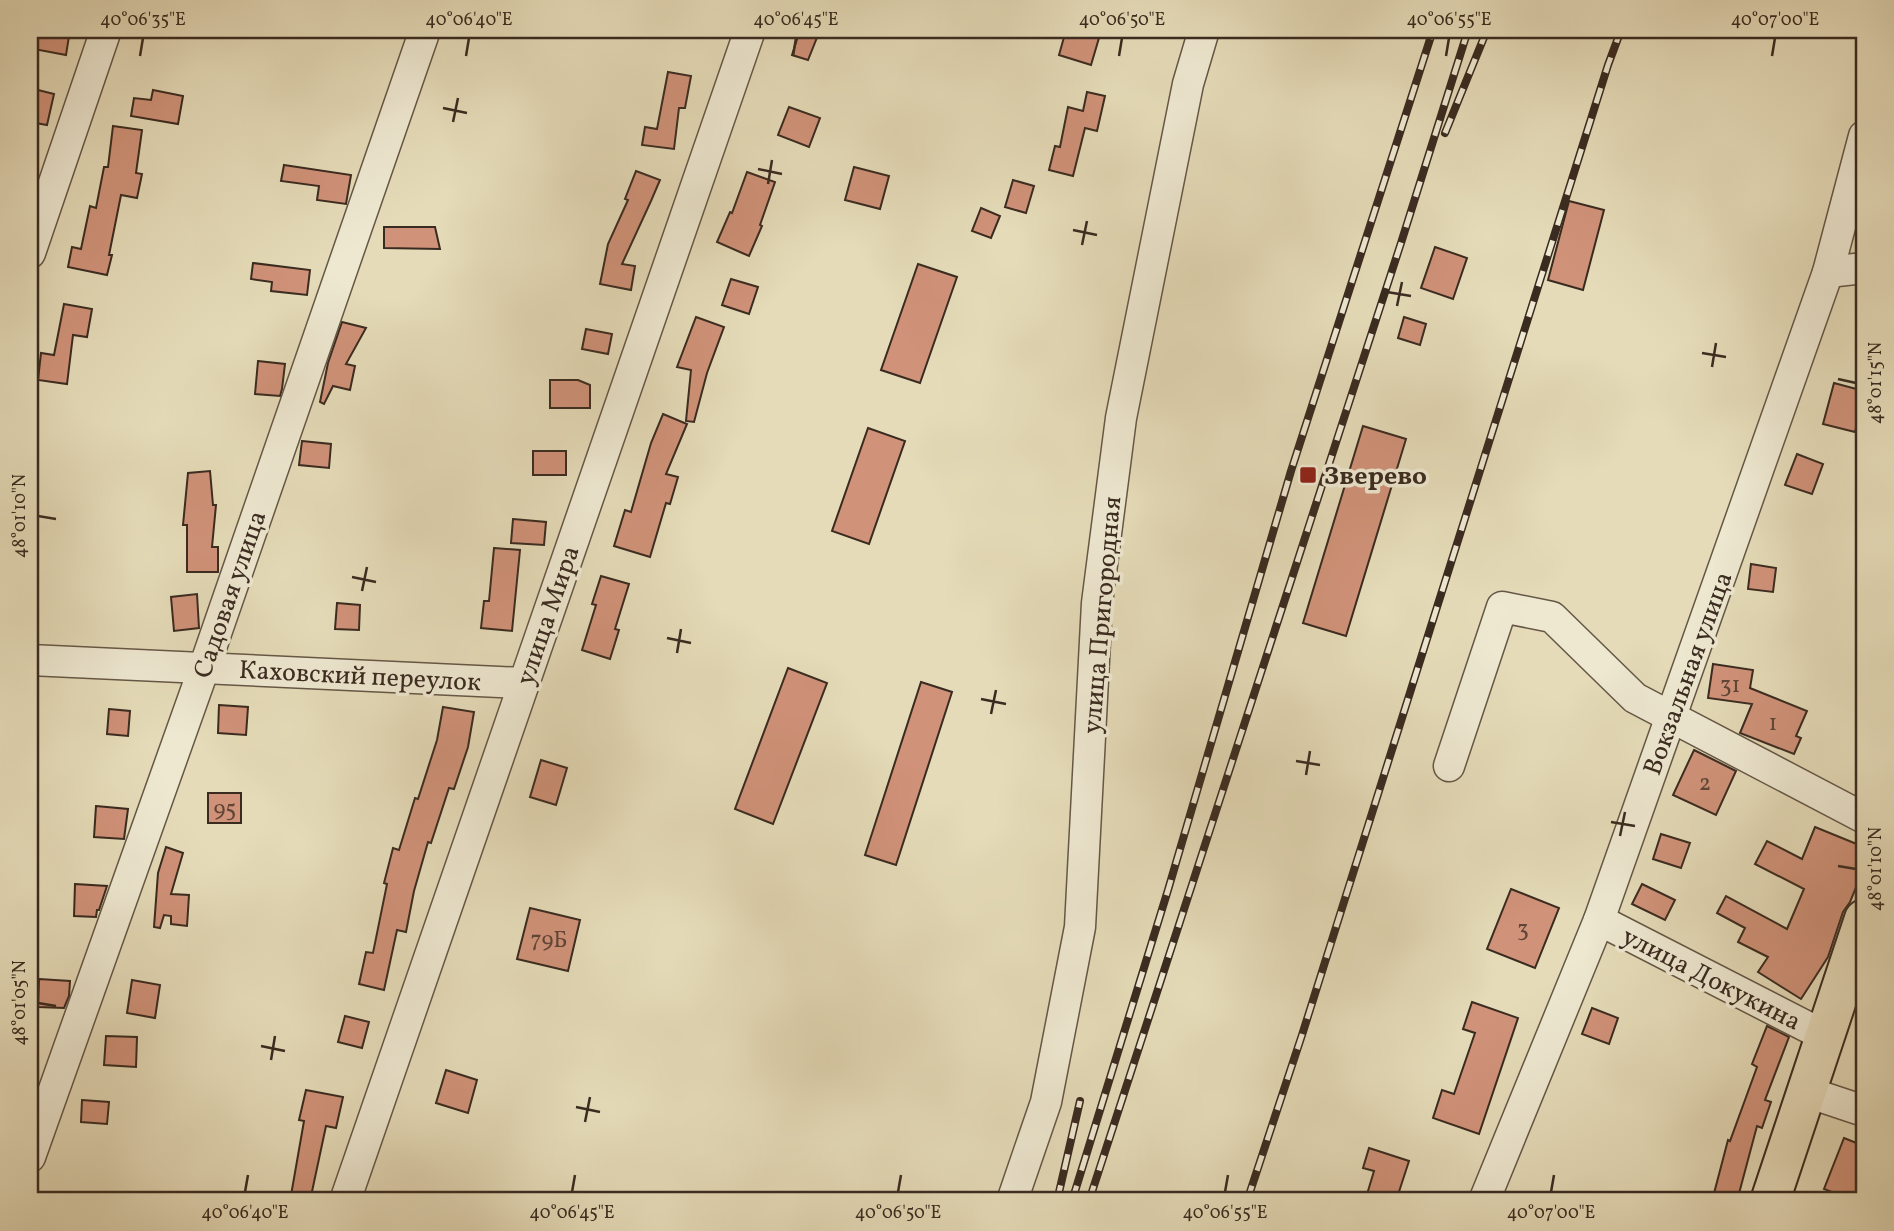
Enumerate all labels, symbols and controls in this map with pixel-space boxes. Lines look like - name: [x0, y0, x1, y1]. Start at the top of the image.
- text: 40°06'35"E: [100, 8, 186, 33]
- text: 40°06'40"E: [425, 8, 513, 33]
- text: 40°06'45"E: [753, 8, 839, 33]
- text: 40°06'50"E: [1079, 8, 1166, 33]
- text: 40°06'55"E: [1406, 8, 1492, 33]
- text: 40°07'00"E: [1731, 8, 1819, 33]
- text: 48°01'15"N: [1864, 342, 1889, 424]
- place label: Зверево: [1324, 459, 1427, 495]
- marker: Зверево: [1298, 465, 1318, 485]
- text: 48°01'10"N: [8, 474, 33, 558]
- street label: улица Пригородная: [1075, 495, 1131, 735]
- street label: Садовая улица: [185, 506, 276, 683]
- street label: улица Мира: [508, 541, 590, 690]
- street label: Вокзальная улица: [1635, 567, 1742, 780]
- street label: Каховский переулок: [238, 653, 482, 701]
- house number: 31: [1720, 670, 1740, 702]
- house number: 1: [1769, 708, 1777, 740]
- house number: 2: [1699, 768, 1711, 800]
- house number: 95: [214, 794, 236, 826]
- text: 48°01'10"N: [1864, 827, 1889, 911]
- house number: 3: [1517, 914, 1529, 946]
- street label: улица Докукина: [1615, 919, 1807, 1040]
- house number: 79Б: [530, 925, 568, 957]
- text: 48°01'05"N: [8, 960, 33, 1046]
- text: 40°06'40"E: [201, 1201, 289, 1226]
- text: 40°06'45"E: [529, 1201, 615, 1226]
- text: 40°06'50"E: [855, 1201, 942, 1226]
- text: 40°06'55"E: [1182, 1201, 1268, 1226]
- text: 40°07'00"E: [1507, 1201, 1595, 1226]

